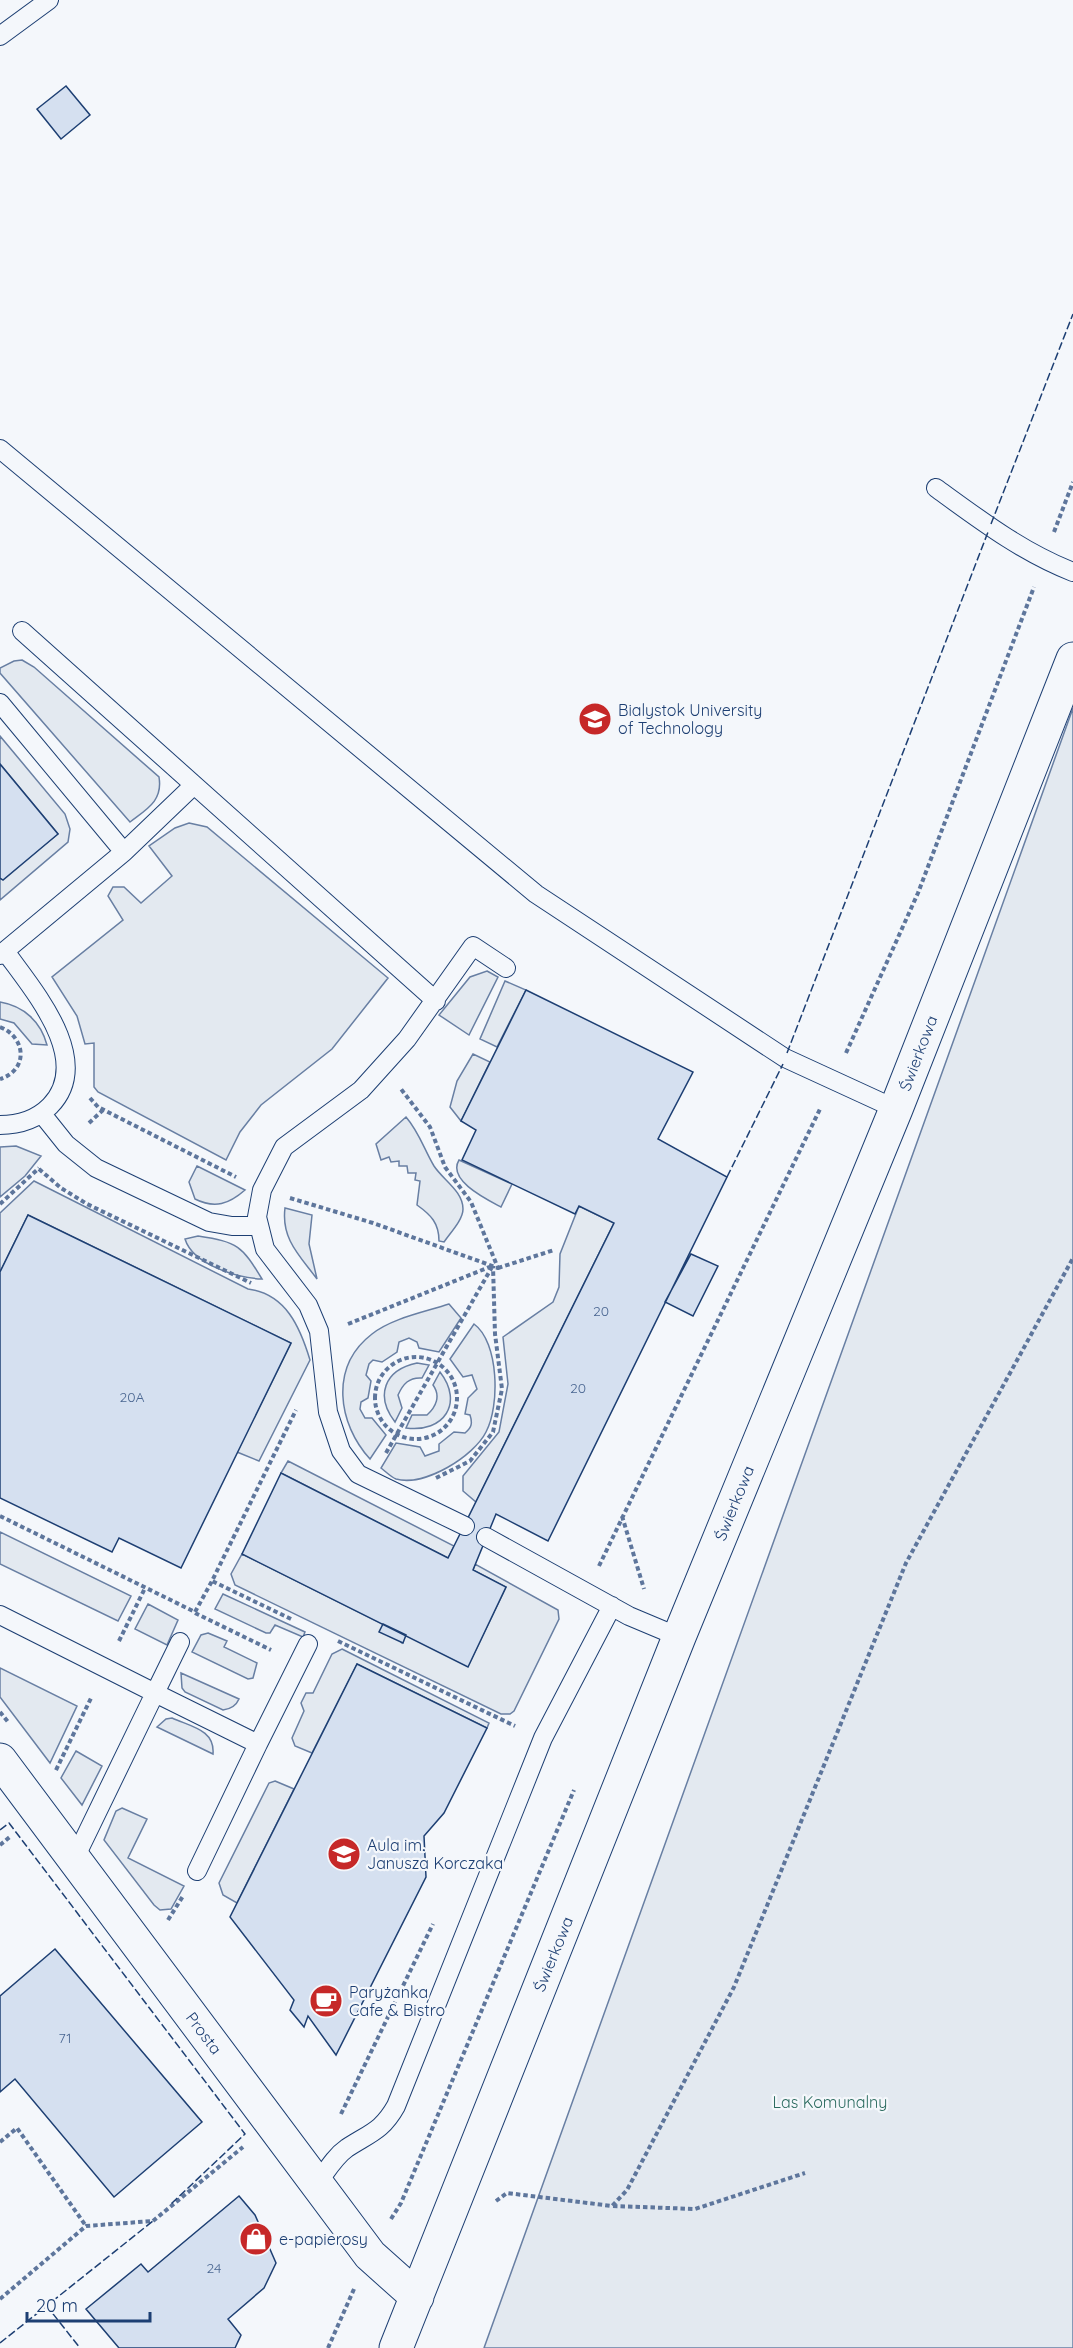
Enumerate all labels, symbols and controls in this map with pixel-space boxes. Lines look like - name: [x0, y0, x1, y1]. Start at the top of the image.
- place label: Bialystok University of Technology: [618, 700, 762, 738]
- school or university icon: Bialystok University of Technology: [577, 701, 613, 737]
- street label: Świerkowa: [894, 1012, 942, 1094]
- house number: 20: [593, 1302, 609, 1320]
- house number: 20: [570, 1379, 586, 1397]
- house number: 20A: [119, 1388, 145, 1406]
- street label: Świerkowa: [710, 1462, 758, 1544]
- place label: Aula im. Janusza Korczaka: [367, 1835, 503, 1873]
- school or university icon: Aula im. Janusza Korczaka: [326, 1836, 362, 1872]
- street label: Świerkowa: [529, 1913, 577, 1995]
- place label: Paryżanka Cafe & Bistro: [349, 1982, 445, 2020]
- cafe icon: Paryżanka Cafe & Bistro: [308, 1983, 344, 2019]
- street label: Prosta: [182, 2008, 226, 2058]
- house number: 71: [58, 2029, 72, 2047]
- park label: Las Komunalny: [773, 2092, 887, 2112]
- shop icon: e-papierosy: [238, 2221, 274, 2257]
- place label: e-papierosy: [279, 2229, 368, 2249]
- house number: 24: [207, 2259, 221, 2277]
- scale bar: [27, 2285, 150, 2323]
- text: 20 m: [36, 2294, 78, 2317]

